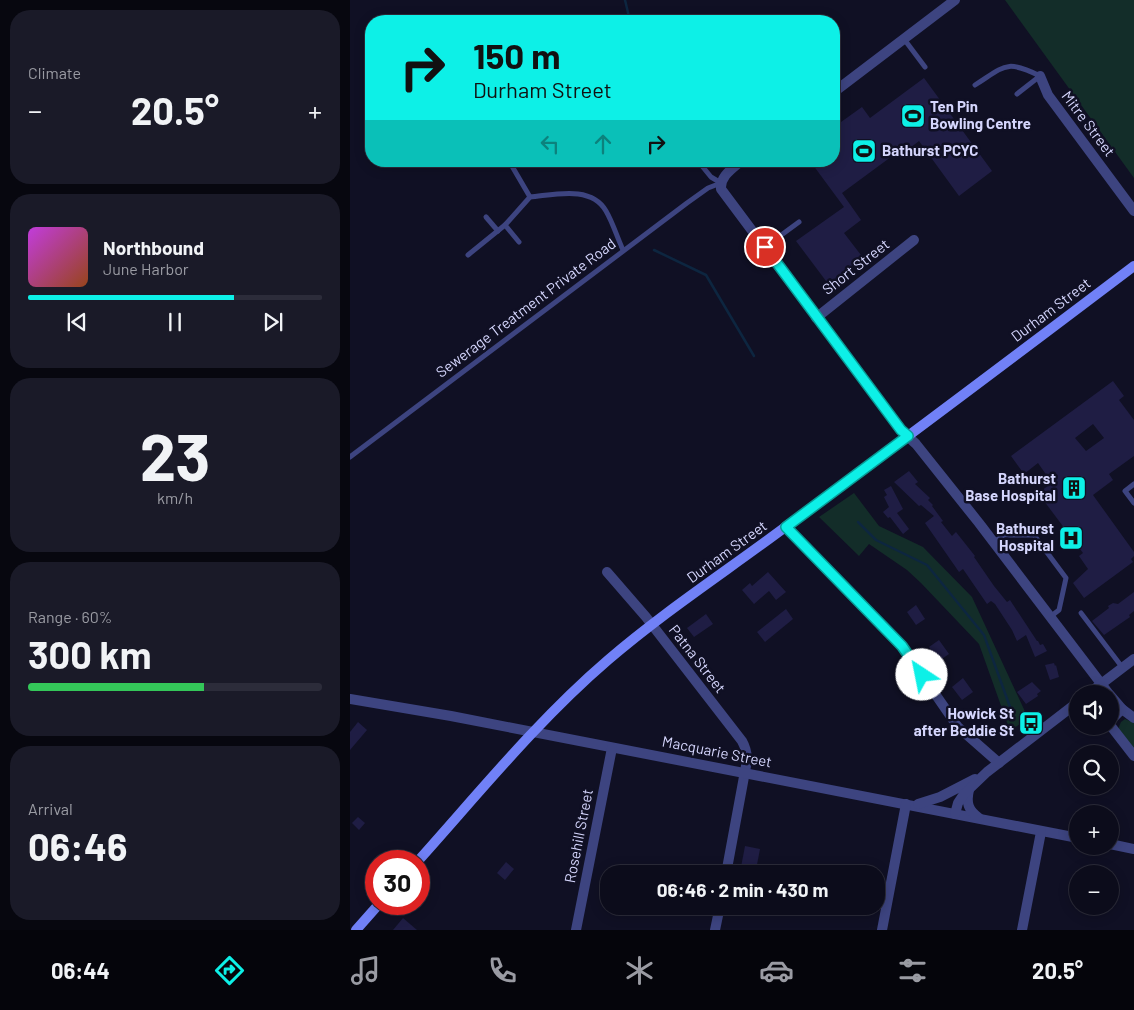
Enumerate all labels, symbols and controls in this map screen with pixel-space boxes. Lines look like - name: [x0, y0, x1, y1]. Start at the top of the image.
- text: 150 m: [473, 34, 560, 76]
- icon: right: [390, 35, 455, 100]
- text: Climate: [28, 63, 81, 82]
- text: Durham Street: [473, 76, 612, 102]
- text: 20.5°: [131, 87, 219, 133]
- street label: Mitre Street: [1058, 87, 1119, 160]
- text: −: [28, 93, 42, 127]
- text: +: [308, 93, 322, 127]
- place label: Ten Pin Bowling Centre: [930, 97, 1031, 132]
- sports icon: Ten Pin Bowling Centre: [900, 103, 926, 129]
- icon: left: [536, 130, 564, 158]
- icon: ahead: [589, 130, 617, 158]
- icon: right: [642, 130, 670, 158]
- sports icon: Bathurst PCYC: [851, 138, 877, 164]
- place label: Bathurst PCYC: [882, 141, 978, 159]
- pin: [744, 226, 786, 268]
- icon: arrive: [751, 233, 779, 261]
- street label: Sewerage Treatment Private Road: [432, 234, 619, 381]
- street label: Short Street: [818, 234, 892, 298]
- text: Northbound: [103, 236, 204, 259]
- text: June Harbor: [103, 259, 189, 278]
- street label: Durham Street: [1007, 274, 1094, 345]
- icon: previous: [63, 308, 91, 336]
- icon: pause: [161, 308, 189, 336]
- icon: next: [259, 308, 287, 336]
- text: 23: [140, 416, 210, 494]
- place label: Bathurst Base Hospital: [965, 469, 1056, 504]
- building icon: Bathurst Base Hospital: [1061, 475, 1087, 501]
- text: km/h: [157, 488, 193, 507]
- street label: Durham Street: [683, 516, 770, 586]
- place label: Bathurst Hospital: [996, 519, 1054, 554]
- hospital icon: Bathurst Hospital: [1058, 525, 1084, 551]
- text: Range · 60%: [28, 607, 112, 626]
- street label: Patna Street: [666, 621, 730, 696]
- text: 300 km: [28, 631, 151, 677]
- position arrow: [895, 648, 947, 700]
- map controls: [1069, 685, 1119, 915]
- button: sound: [1069, 685, 1119, 735]
- place label: Howick St after Beddie St: [914, 704, 1014, 739]
- bus stop icon: Howick St after Beddie St: [1018, 710, 1044, 736]
- street label: Macquarie Street: [661, 732, 774, 770]
- button: search: [1069, 745, 1119, 795]
- street label: Rosehill Street: [560, 787, 596, 884]
- text: Arrival: [28, 799, 73, 818]
- button: +: [1069, 805, 1119, 855]
- text: 06:46: [28, 823, 127, 869]
- speed limit sign: 30: [365, 850, 430, 915]
- button: −: [1069, 865, 1119, 915]
- text: 06:46 · 2 min · 430 m: [657, 878, 828, 901]
- icon: directions: [212, 953, 247, 988]
- icon: music: [348, 953, 383, 988]
- icon: phone: [485, 953, 520, 988]
- icon: climate: [622, 953, 657, 988]
- icon: car: [759, 953, 794, 988]
- icon: filters: [895, 953, 930, 988]
- text: 06:44: [51, 957, 110, 983]
- text: 20.5°: [1032, 957, 1083, 983]

